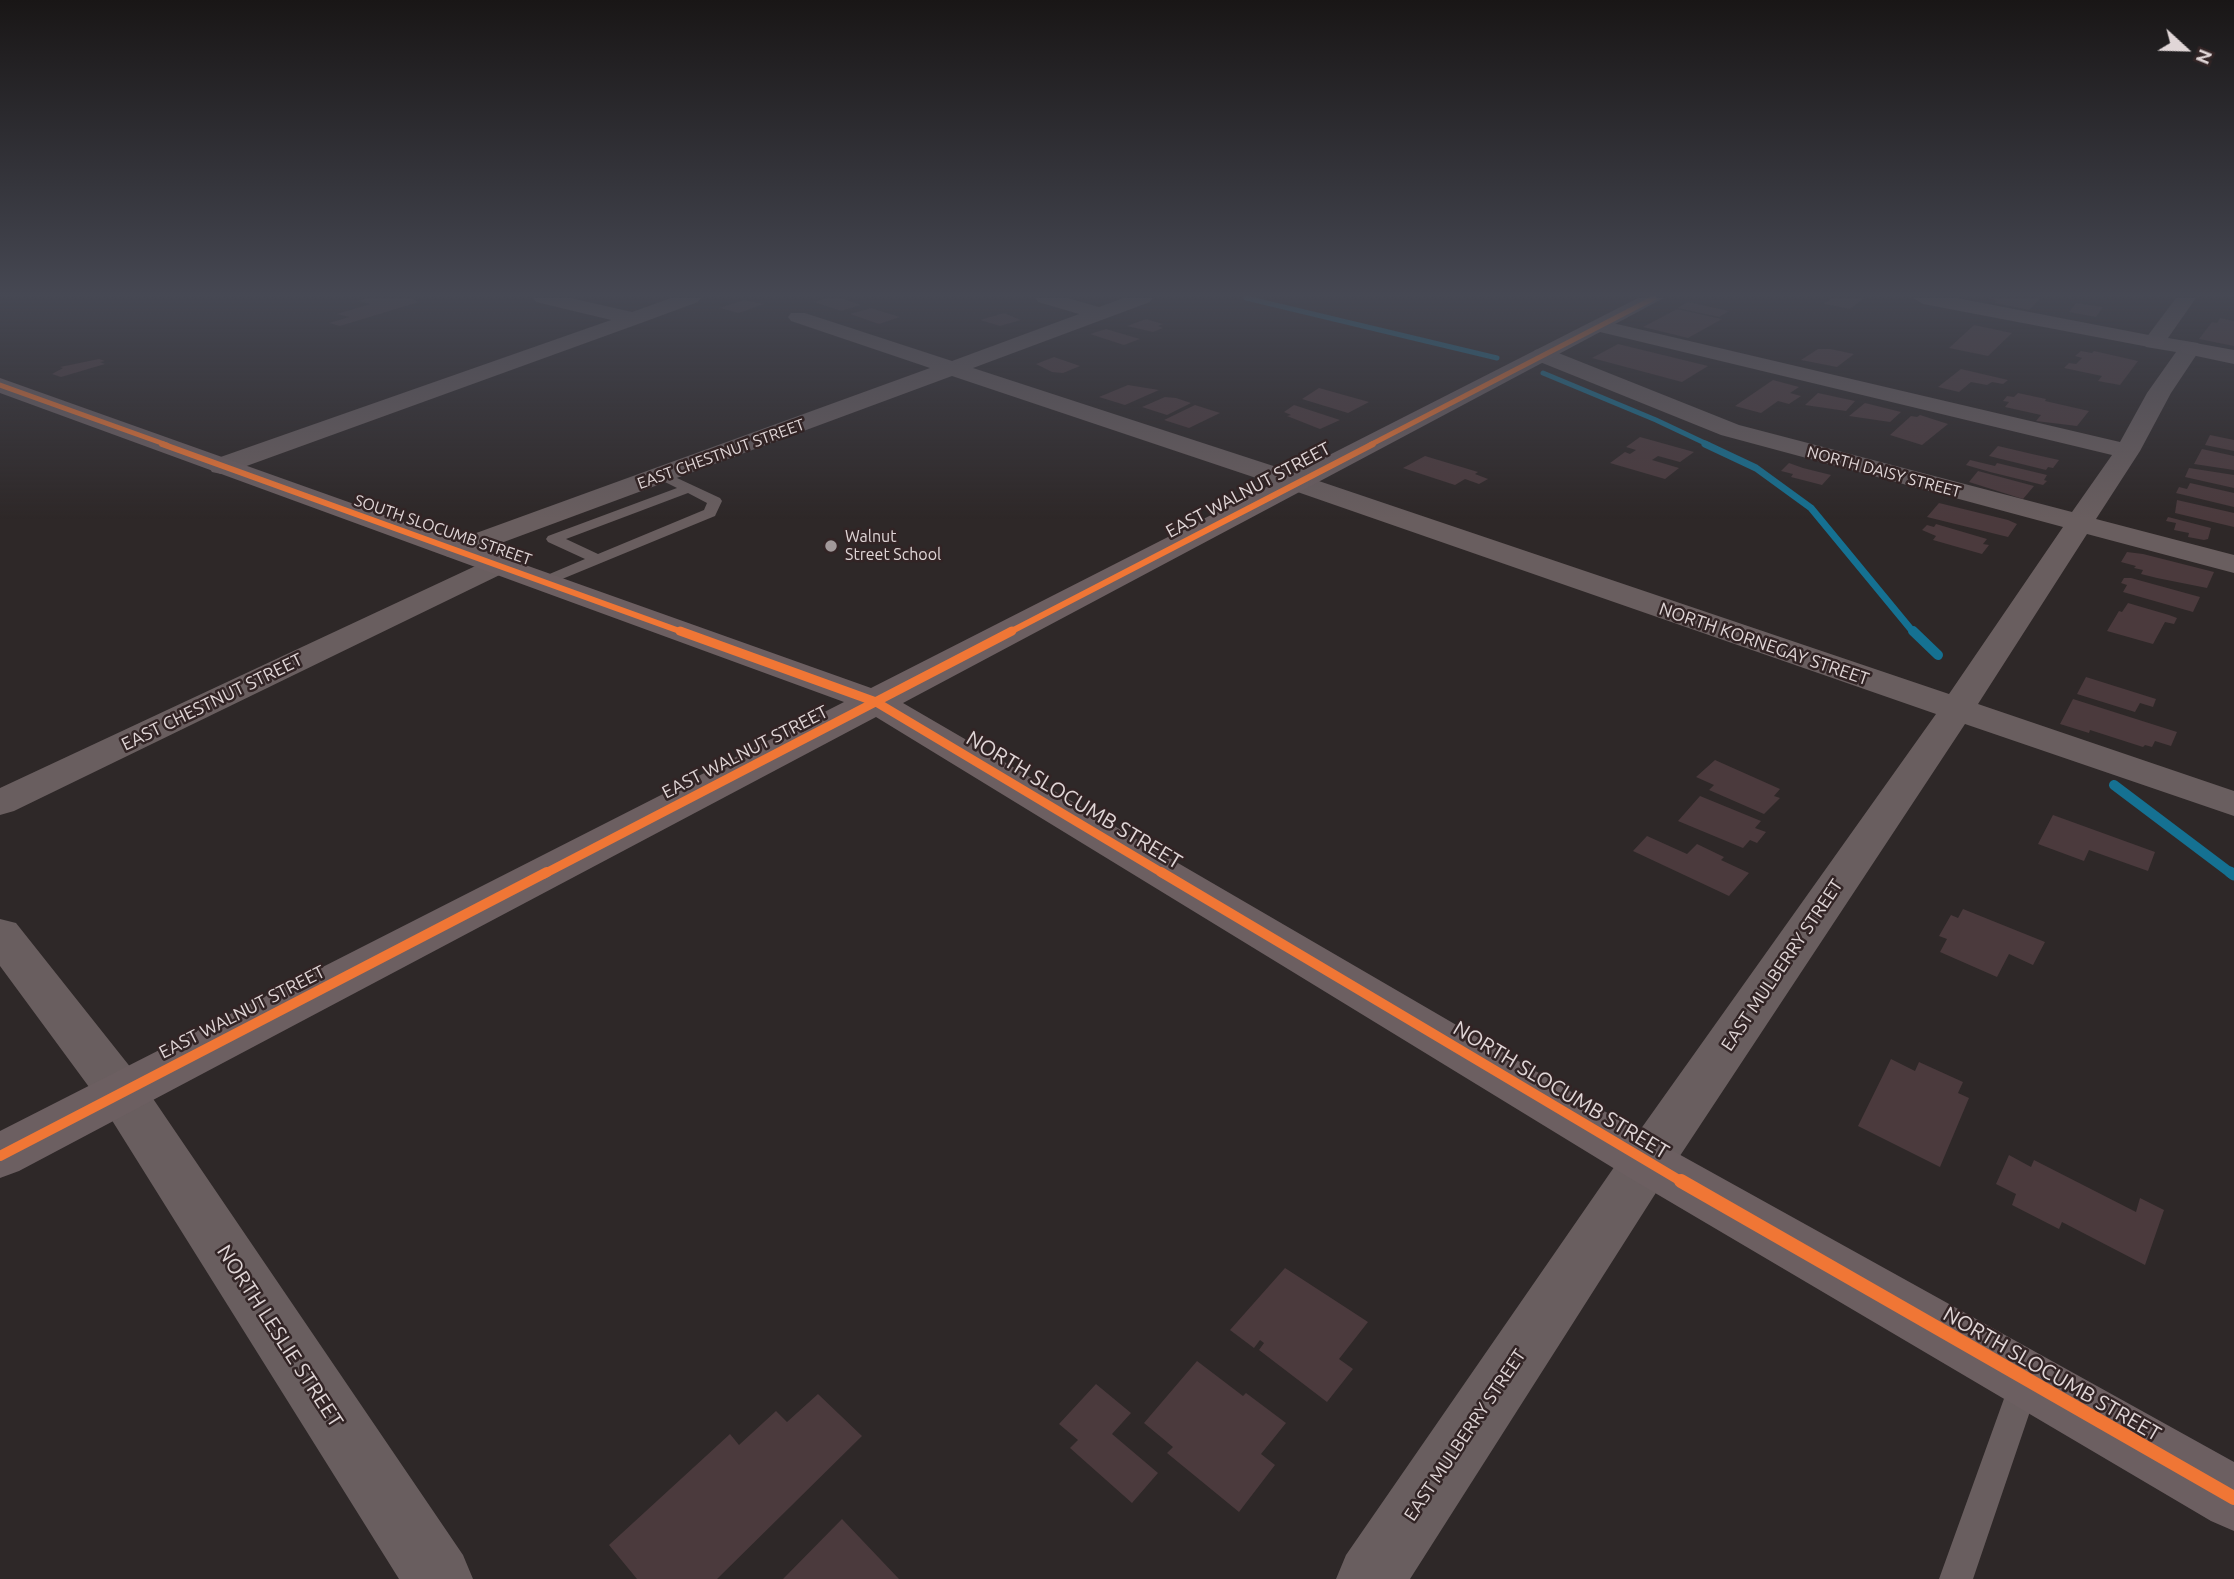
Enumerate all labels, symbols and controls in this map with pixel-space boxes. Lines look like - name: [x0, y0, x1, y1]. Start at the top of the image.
- north arrow: [2150, 14, 2220, 84]
- text: N: [2192, 46, 2217, 68]
- street label: EAST CHESTNUT STREET: [635, 415, 807, 493]
- street label: EAST WALNUT STREET: [1162, 437, 1334, 543]
- street label: NORTH DAISY STREET: [1805, 442, 1963, 502]
- street label: SOUTH SLOCUMB STREET: [352, 491, 534, 569]
- place label: Walnut Street School: [845, 527, 941, 565]
- marker: Walnut Street School: [823, 538, 839, 554]
- street label: NORTH KORNEGAY STREET: [1656, 598, 1872, 690]
- street label: EAST CHESTNUT STREET: [118, 649, 306, 755]
- street label: EAST WALNUT STREET: [658, 701, 832, 803]
- street label: NORTH SLOCUMB STREET: [961, 725, 1187, 875]
- street label: EAST MULBERRY STREET: [1717, 875, 1847, 1055]
- street label: EAST WALNUT STREET: [155, 961, 329, 1063]
- street label: NORTH SLOCUMB STREET: [1448, 1015, 1674, 1165]
- street label: NORTH LESLIE STREET: [212, 1240, 348, 1432]
- street label: NORTH SLOCUMB STREET: [1939, 1301, 2165, 1447]
- street label: EAST MULBERRY STREET: [1400, 1345, 1530, 1525]

